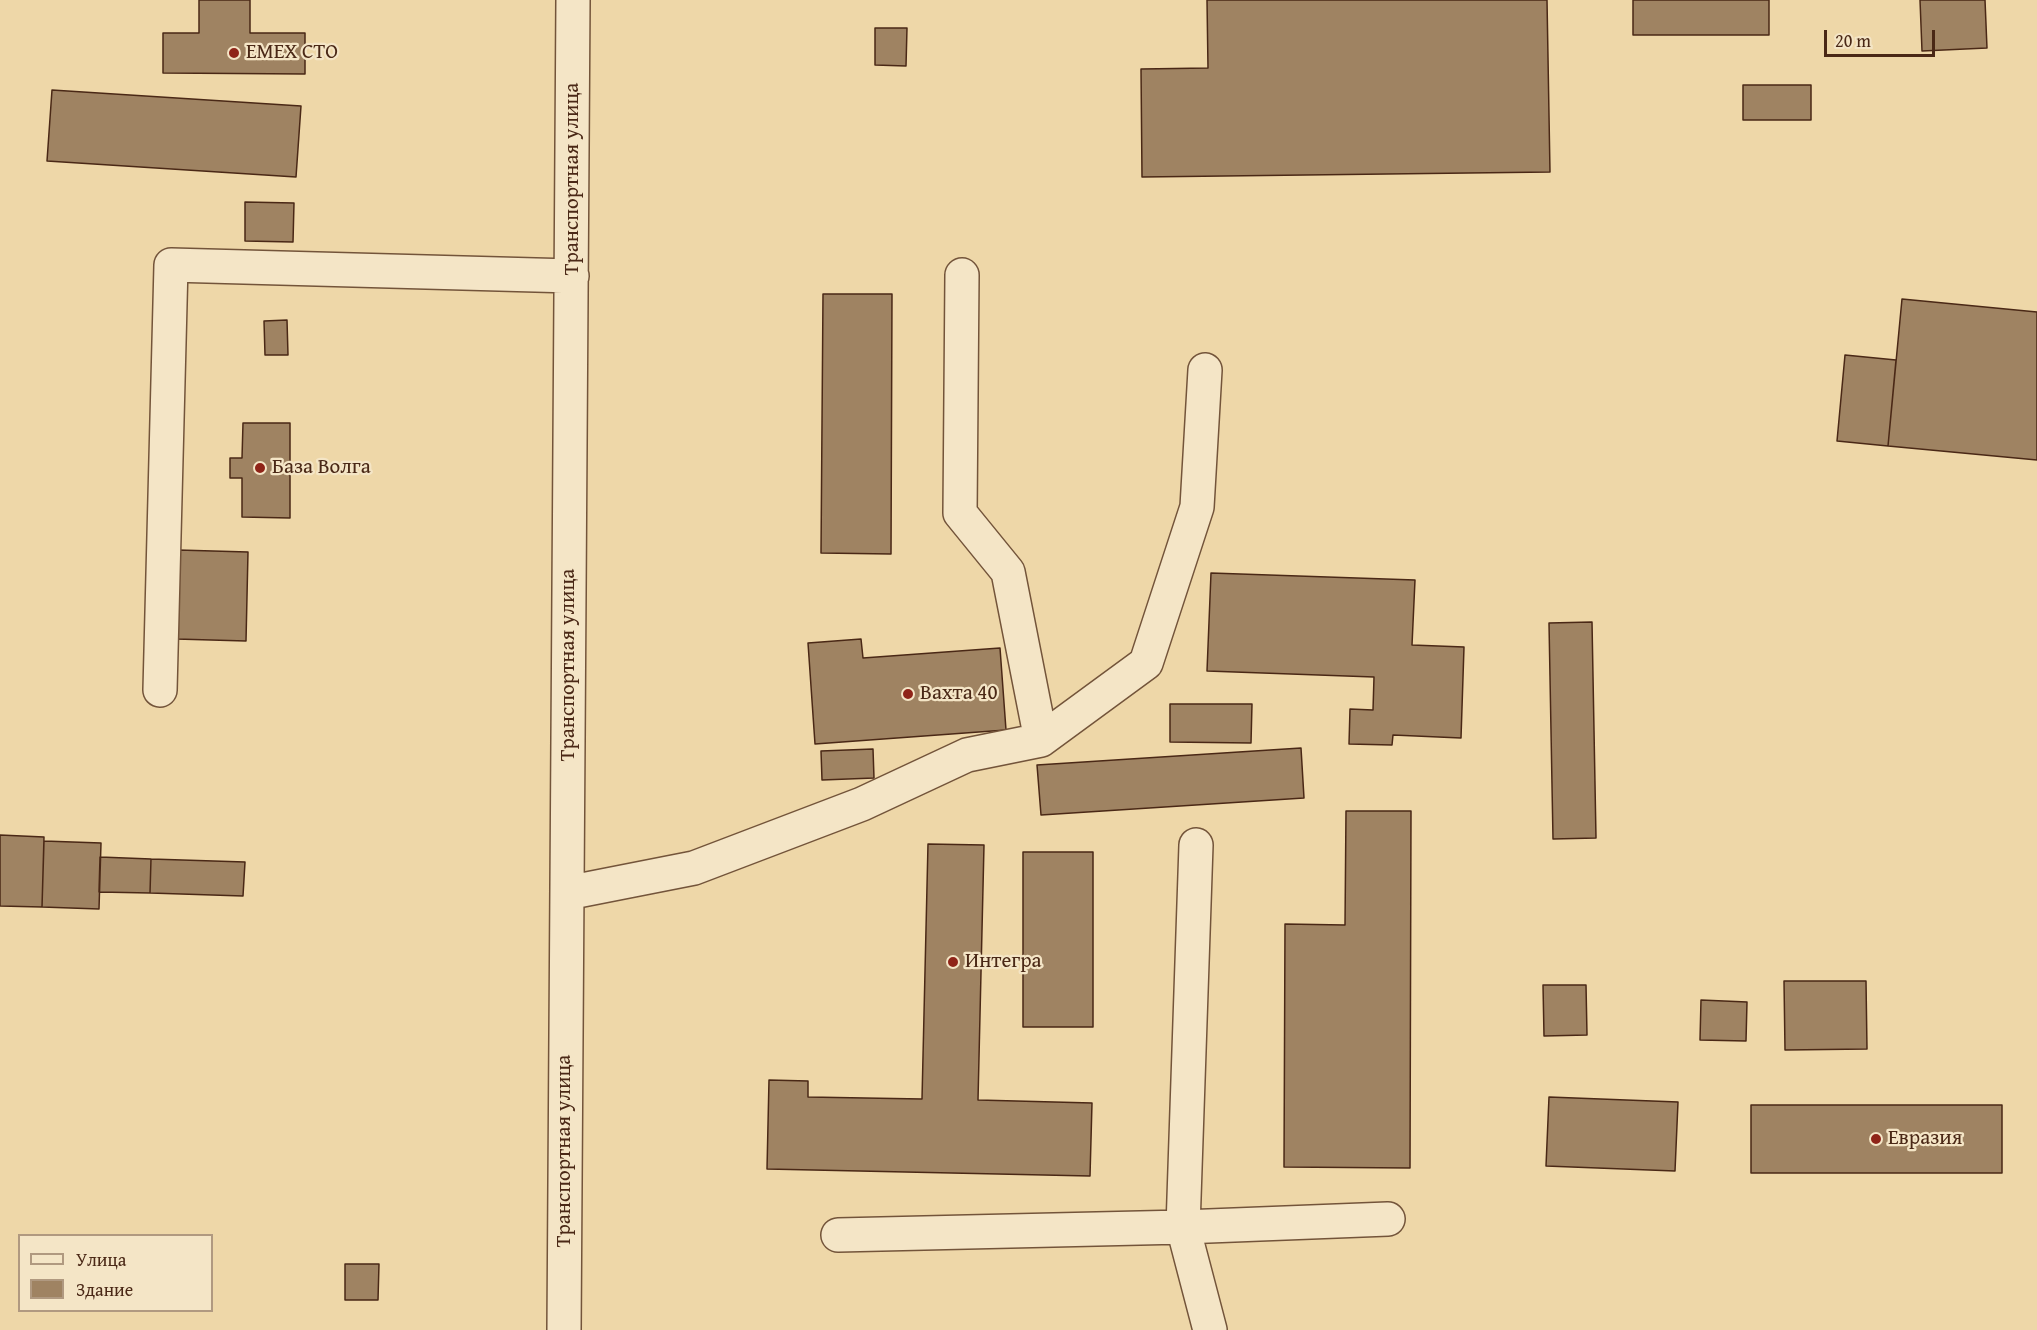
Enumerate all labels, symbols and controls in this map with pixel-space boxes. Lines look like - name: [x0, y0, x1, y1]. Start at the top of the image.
- scale bar: [1827, 18, 1938, 56]
- text: 20 m: [1835, 27, 1871, 54]
- place label: EMEX СТО: [246, 40, 338, 66]
- marker: EMEX СТО: [227, 46, 241, 60]
- street label: Транспортная улица: [560, 83, 586, 275]
- place label: База Волга: [272, 455, 371, 481]
- marker: База Волга: [253, 461, 267, 475]
- street label: Транспортная улица: [556, 569, 582, 761]
- place label: Вахта 40: [920, 681, 998, 707]
- marker: Вахта 40: [901, 687, 915, 701]
- place label: Интегра: [965, 949, 1042, 975]
- marker: Интегра: [946, 955, 960, 969]
- street label: Транспортная улица: [552, 1055, 578, 1247]
- place label: Евразия: [1888, 1126, 1962, 1152]
- marker: Евразия: [1869, 1132, 1883, 1146]
- legend: [18, 1234, 213, 1312]
- text: Улица: [76, 1246, 126, 1273]
- text: Здание: [76, 1276, 133, 1303]

